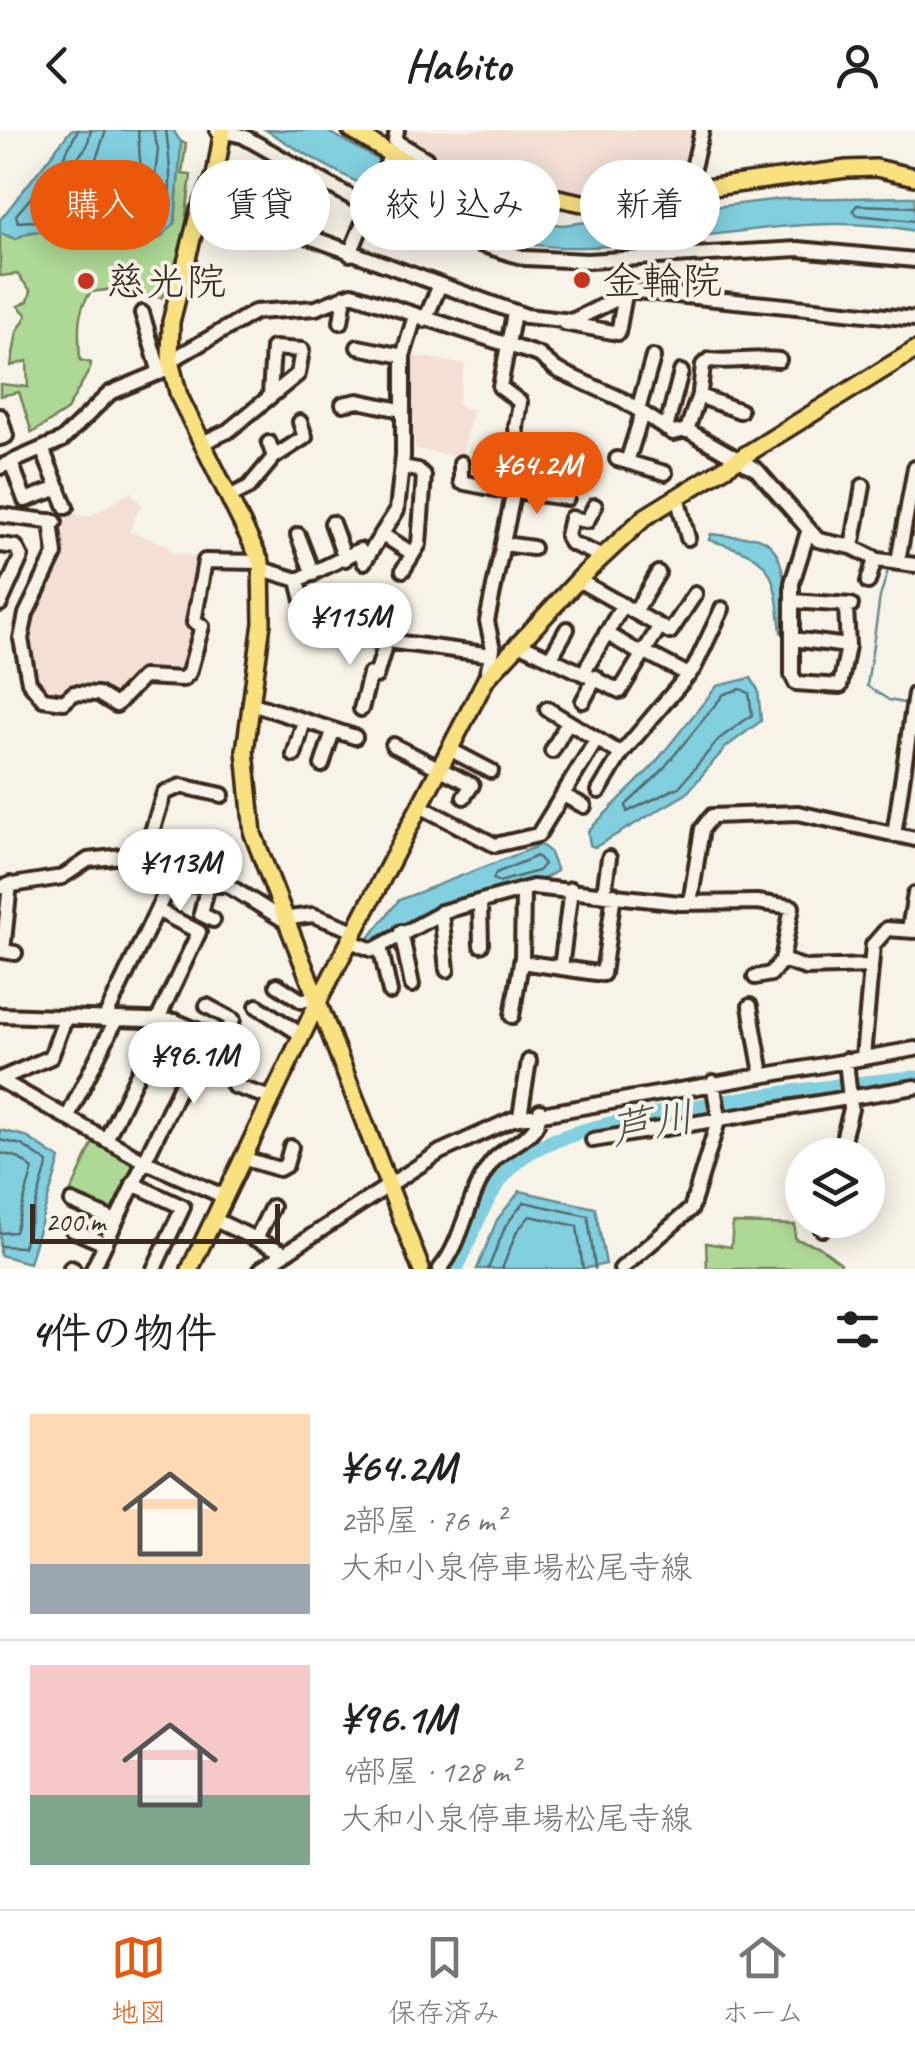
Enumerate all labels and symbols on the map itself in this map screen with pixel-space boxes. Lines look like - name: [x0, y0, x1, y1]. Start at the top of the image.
- place label: 金輪院: [602, 256, 722, 306]
- place label: 慈光院: [106, 257, 226, 307]
- marker: 金輪院: [571, 269, 593, 291]
- marker: 慈光院: [75, 270, 97, 292]
- pin: ¥64.2M: [456, 432, 618, 517]
- pin: ¥115M: [280, 583, 420, 668]
- pin: ¥113M: [110, 829, 250, 914]
- pin: ¥96.1M: [113, 1022, 275, 1107]
- water label: 芦川: [606, 1090, 698, 1157]
- scale bar: [30, 1199, 280, 1244]

